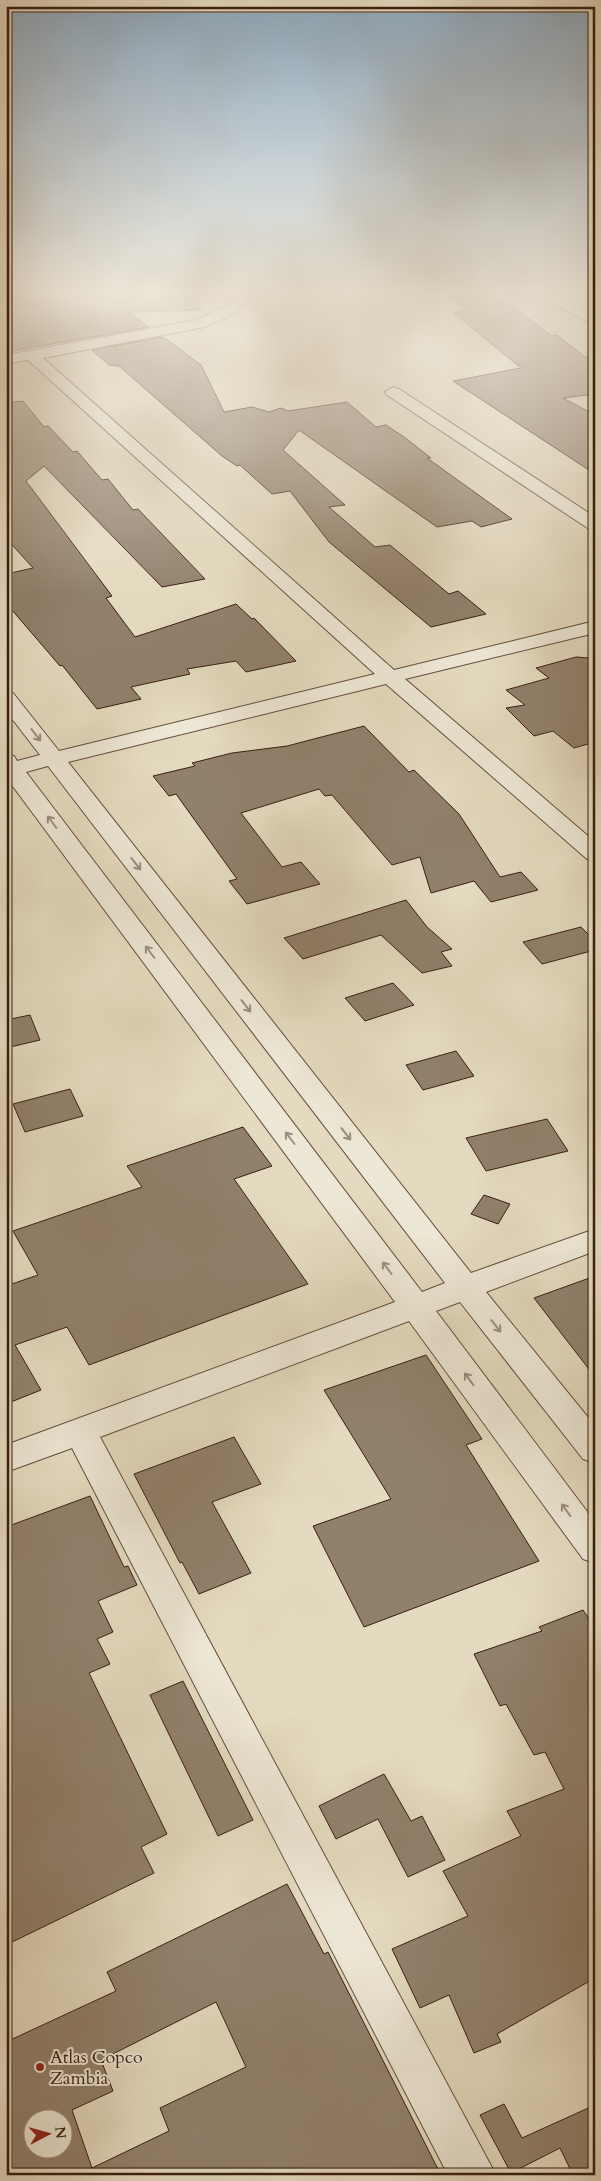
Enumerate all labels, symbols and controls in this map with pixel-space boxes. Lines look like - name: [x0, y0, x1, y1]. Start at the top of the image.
- one-way arrow: [31, 729, 42, 742]
- one-way arrow: [47, 816, 58, 829]
- one-way arrow: [131, 857, 141, 871]
- one-way arrow: [145, 945, 155, 959]
- one-way arrow: [241, 999, 252, 1012]
- one-way arrow: [341, 1127, 352, 1140]
- one-way arrow: [284, 1132, 295, 1145]
- one-way arrow: [382, 1261, 392, 1275]
- one-way arrow: [490, 1319, 501, 1332]
- one-way arrow: [464, 1373, 475, 1386]
- one-way arrow: [561, 1503, 571, 1517]
- place label: Atlas Copco Zambia: [50, 2045, 143, 2091]
- marker: Atlas Copco Zambia: [34, 2061, 46, 2073]
- north arrow: [22, 2108, 72, 2158]
- text: N: [50, 2126, 71, 2140]

